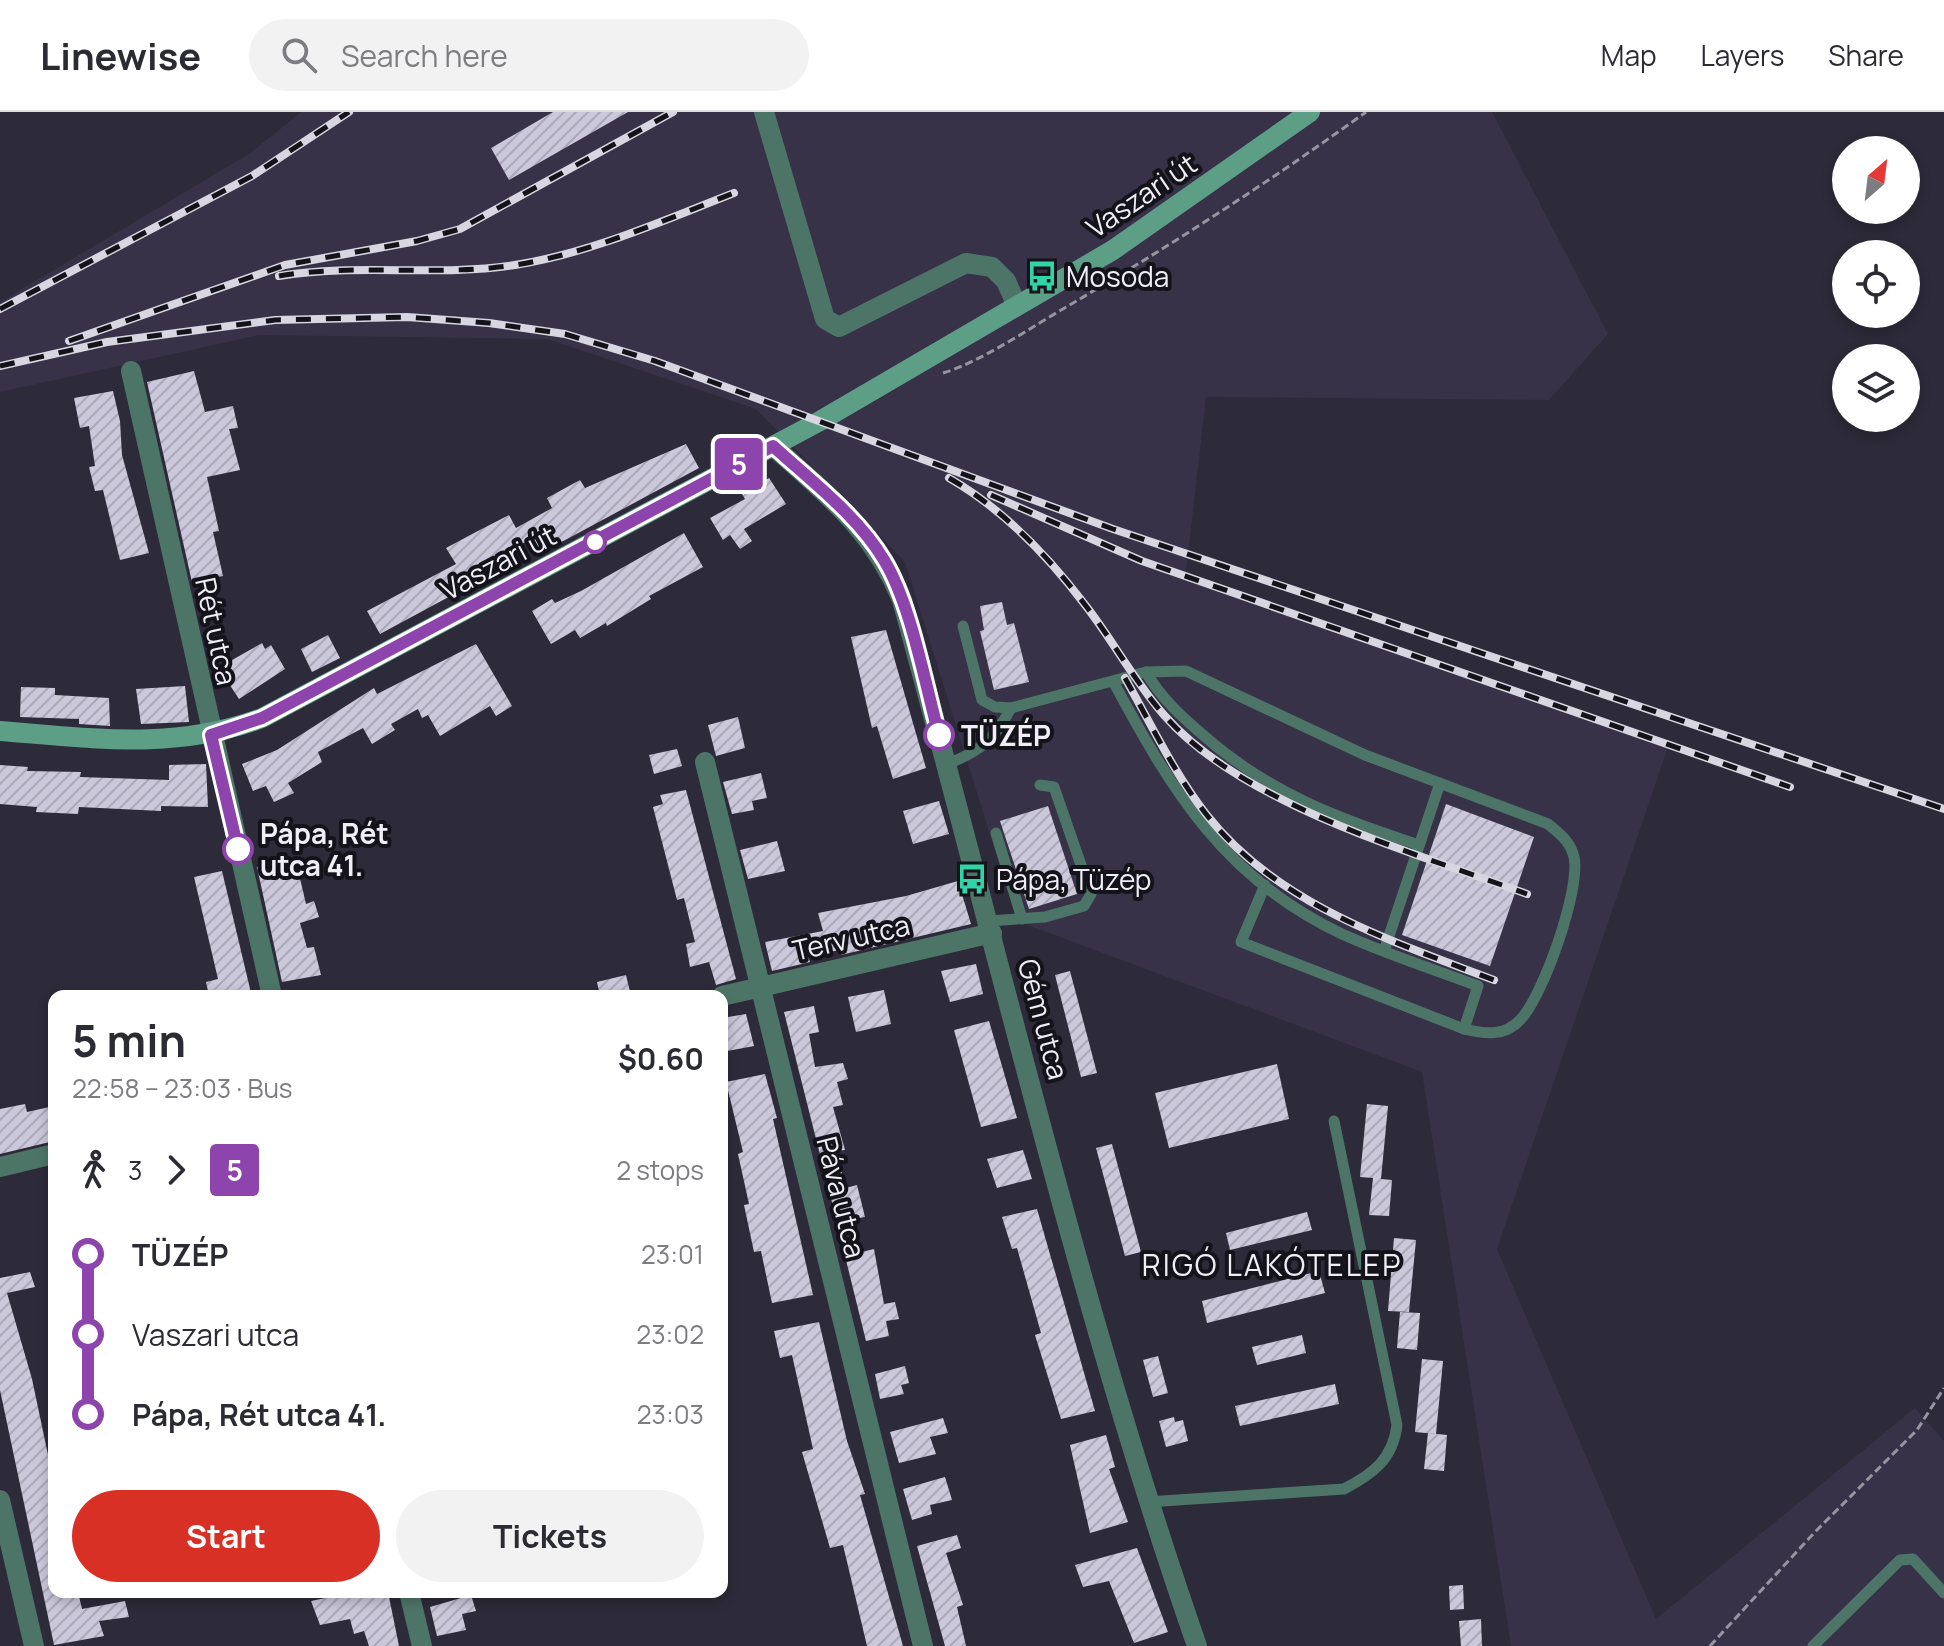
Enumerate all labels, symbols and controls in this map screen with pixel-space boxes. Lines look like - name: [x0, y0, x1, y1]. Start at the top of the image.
- search box: [249, 19, 809, 91]
- text: Linewise: [40, 29, 201, 81]
- icon: search: [277, 33, 321, 77]
- text: Search here: [341, 35, 508, 76]
- text: Map: [1601, 36, 1657, 74]
- text: Layers: [1701, 36, 1784, 74]
- text: Share: [1828, 36, 1904, 74]
- north arrow: [1832, 136, 1920, 224]
- map controls: [1832, 136, 1920, 432]
- street label: Vaszari út: [1078, 144, 1204, 246]
- button: locate: [1832, 240, 1920, 328]
- place label: Mosoda: [1066, 257, 1169, 295]
- bus stop icon: Mosoda: [1025, 259, 1059, 293]
- button: layers: [1832, 344, 1920, 432]
- line badge: 5: [713, 438, 765, 490]
- text: 5: [731, 445, 747, 483]
- street label: Vaszari út: [434, 516, 562, 608]
- unlabelled marker: [584, 531, 606, 553]
- street label: Rét utca: [187, 574, 247, 688]
- place label: TÜZÉP: [961, 716, 1051, 754]
- marker: TÜZÉP: [924, 720, 954, 750]
- place label: Pápa, Rét utca 41.: [260, 814, 389, 884]
- marker: Pápa, Rét utca 41.: [223, 834, 253, 864]
- place label: Pápa, Tüzép: [996, 860, 1151, 898]
- bus stop icon: Pápa, Tüzép: [955, 862, 989, 896]
- street label: Terv utca: [789, 905, 913, 969]
- street label: Gém utca: [1010, 955, 1078, 1083]
- text: 5 min: [72, 1010, 186, 1070]
- text: $0.60: [618, 1038, 704, 1079]
- text: 22:58 – 23:03 · Bus: [72, 1070, 293, 1106]
- street label: Páva utca: [809, 1132, 875, 1262]
- icon: walk: [72, 1148, 116, 1192]
- icon: forward: [154, 1148, 198, 1192]
- text: 5: [226, 1151, 243, 1189]
- text: 3: [128, 1152, 142, 1188]
- text: 2 stops: [616, 1152, 704, 1188]
- text: TÜZÉP: [132, 1234, 228, 1275]
- text: 23:01: [641, 1236, 704, 1272]
- district label: RIGÓ LAKÓTELEP: [1142, 1244, 1402, 1285]
- text: Vaszari utca: [132, 1314, 299, 1355]
- text: 23:02: [636, 1316, 704, 1352]
- text: Pápa, Rét utca 41.: [132, 1394, 386, 1435]
- text: 23:03: [637, 1396, 704, 1432]
- button: Start: [72, 1490, 380, 1582]
- button: Tickets: [396, 1490, 704, 1582]

